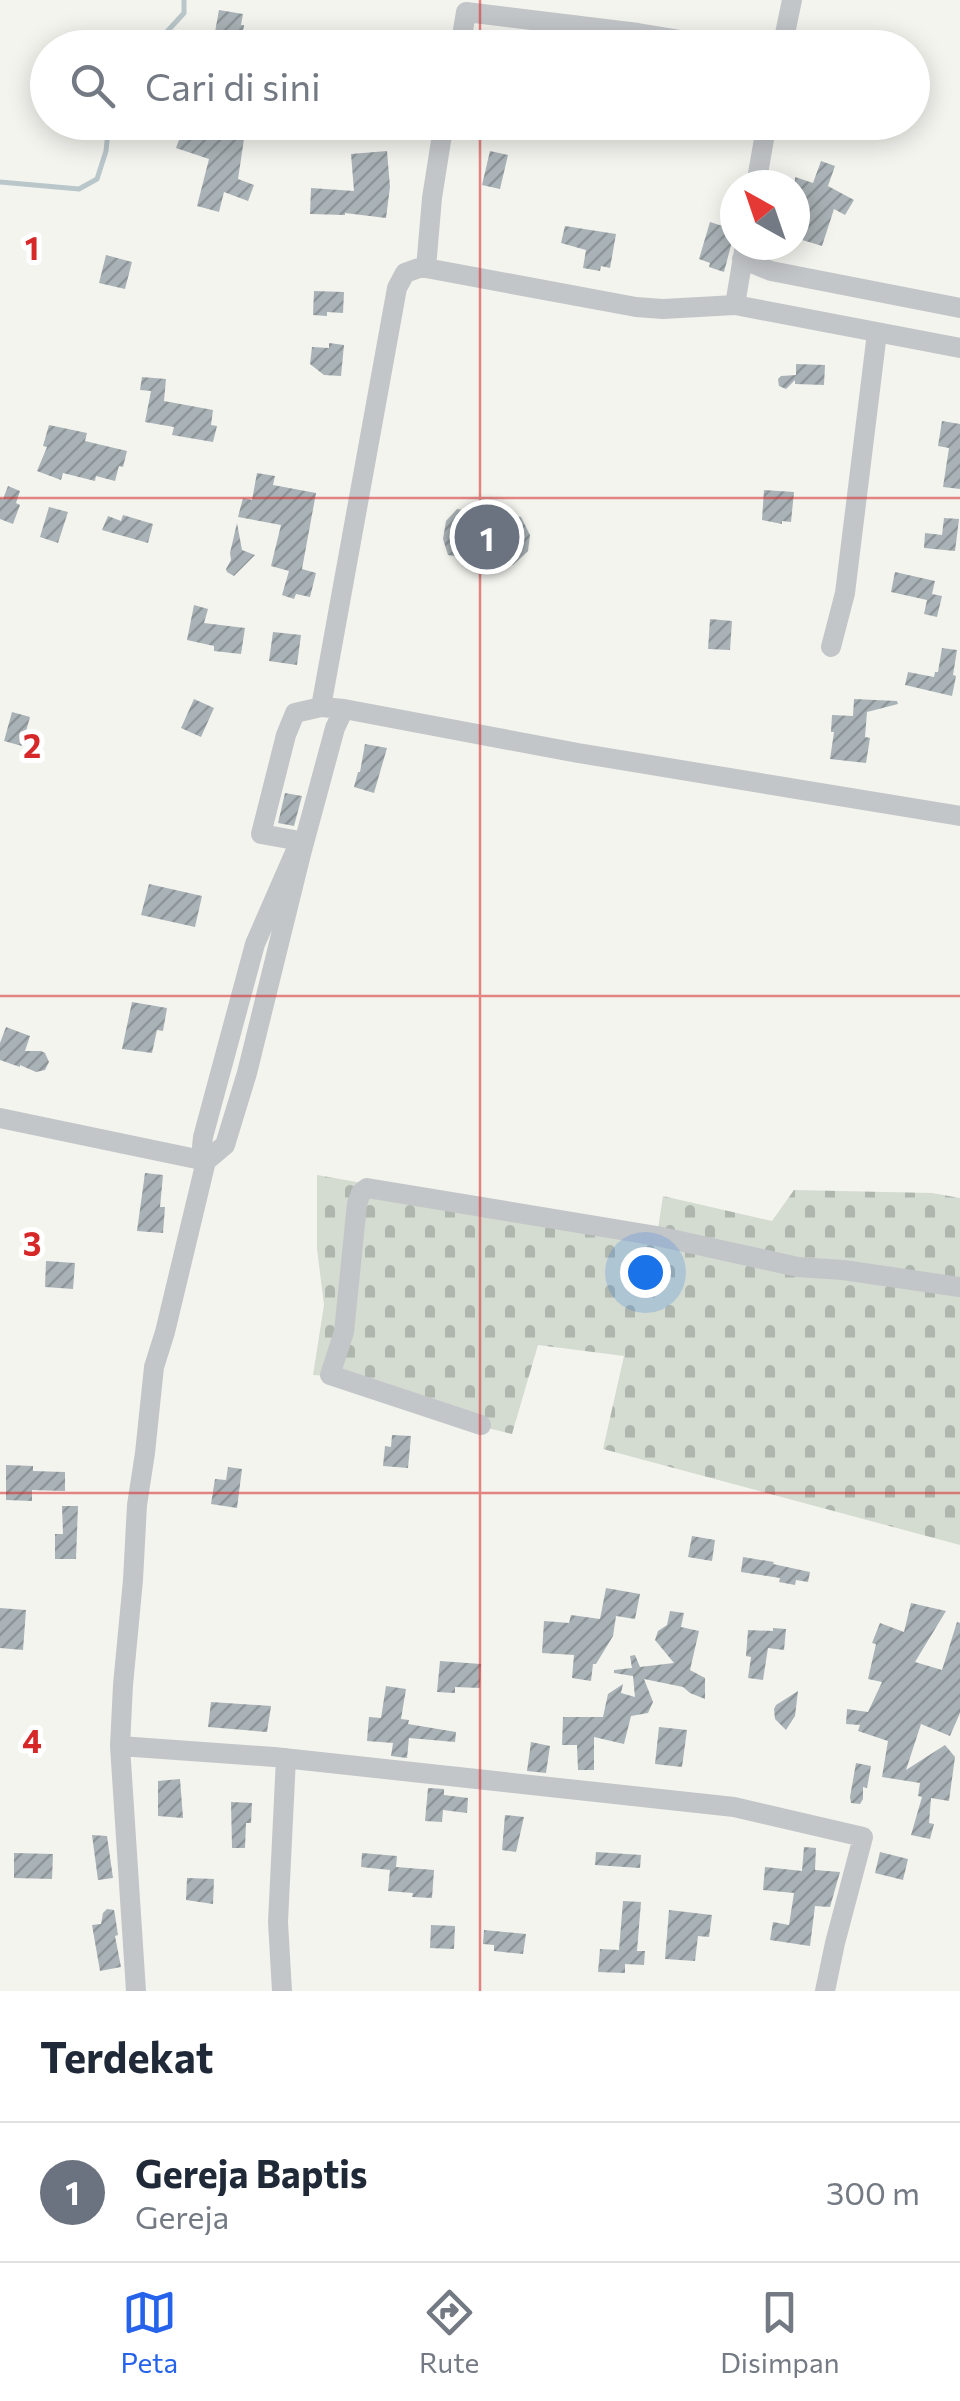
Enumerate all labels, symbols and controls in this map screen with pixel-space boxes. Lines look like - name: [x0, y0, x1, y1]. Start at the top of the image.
- search box: [30, 30, 930, 140]
- icon: search: [65, 58, 120, 113]
- text: Cari di sini: [145, 62, 321, 109]
- north arrow: [720, 170, 810, 260]
- text: 1: [25, 227, 39, 267]
- pin: 1: [454, 500, 520, 574]
- text: 2: [23, 725, 41, 765]
- text: 3: [23, 1223, 41, 1263]
- your location: [620, 1247, 671, 1298]
- text: 4: [22, 1720, 42, 1760]
- text: Terdekat: [40, 2030, 214, 2082]
- text: Gereja Baptis: [135, 2149, 368, 2196]
- text: 1: [65, 2172, 80, 2212]
- text: 300 m: [826, 2172, 920, 2212]
- text: Gereja: [135, 2196, 229, 2236]
- tab: Peta: [120, 2285, 178, 2379]
- tab: Rute: [419, 2285, 479, 2379]
- tab: Disimpan: [720, 2285, 840, 2379]

